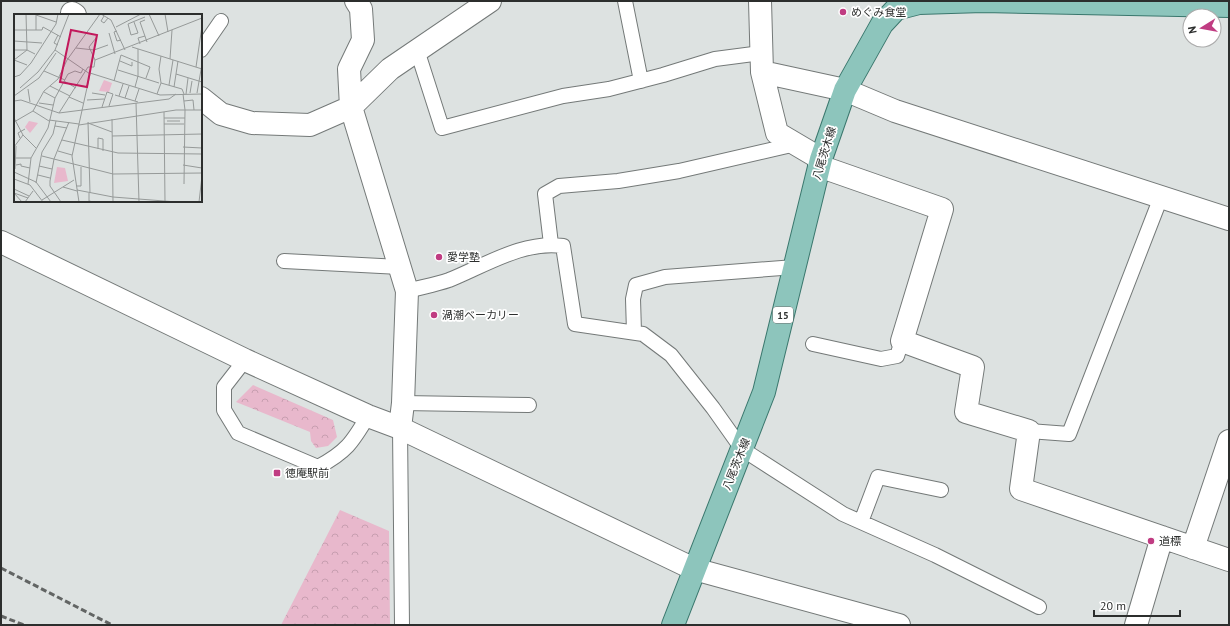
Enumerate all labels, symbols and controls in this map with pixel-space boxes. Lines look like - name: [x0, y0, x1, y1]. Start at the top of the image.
- place label: めぐみ食堂: [851, 5, 906, 19]
- marker: めぐみ食堂: [838, 7, 848, 17]
- north arrow: [1182, 8, 1222, 48]
- inset map: [14, 14, 202, 202]
- text: N: [1185, 25, 1200, 35]
- street label: 八尾茨木線: [809, 125, 839, 181]
- place label: 愛学塾: [447, 250, 480, 264]
- marker: 愛学塾: [434, 252, 444, 262]
- road number: 15: [773, 307, 793, 323]
- place label: 渦潮ベーカリー: [442, 308, 519, 322]
- marker: 渦潮ベーカリー: [429, 310, 439, 320]
- street label: 八尾茨木線: [719, 436, 753, 492]
- place label: 徳庵駅前: [285, 466, 329, 480]
- marker: 徳庵駅前: [272, 468, 282, 478]
- place label: 道標: [1159, 534, 1181, 548]
- marker: 道標: [1146, 536, 1156, 546]
- scale bar: [1094, 592, 1180, 618]
- text: 20 m: [1100, 598, 1126, 613]

